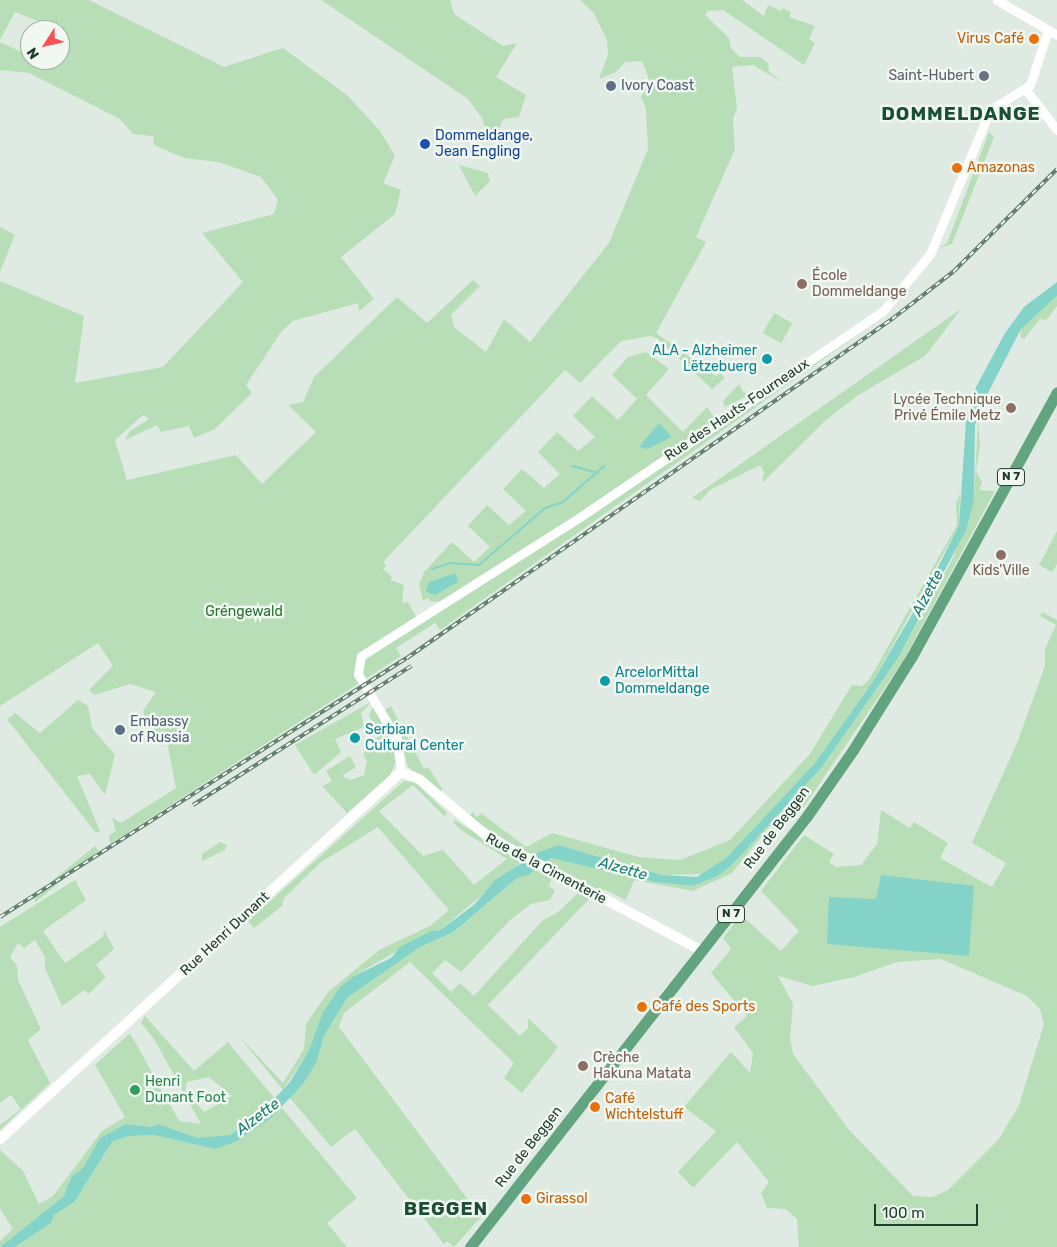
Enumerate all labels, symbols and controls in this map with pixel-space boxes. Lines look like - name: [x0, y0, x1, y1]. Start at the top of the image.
- north arrow: [20, 20, 70, 70]
- place label: Virus Café: [957, 31, 1024, 47]
- marker: Virus Café: [1028, 33, 1040, 45]
- text: N: [23, 44, 43, 62]
- place label: Saint-Hubert: [888, 68, 974, 84]
- marker: Saint-Hubert: [978, 70, 990, 82]
- place label: Ivory Coast: [621, 78, 695, 94]
- marker: Ivory Coast: [605, 80, 617, 92]
- district label: DOMMELDANGE: [880, 103, 1042, 125]
- place label: Dommeldange, Jean Engling: [435, 128, 533, 160]
- marker: Dommeldange, Jean Engling: [419, 138, 431, 150]
- place label: Amazonas: [967, 160, 1035, 176]
- marker: Amazonas: [951, 162, 963, 174]
- place label: École Dommeldange: [812, 268, 907, 300]
- marker: École Dommeldange: [796, 278, 808, 290]
- place label: ALA - Alzheimer Lëtzebuerg: [651, 343, 757, 376]
- marker: ALA - Alzheimer Lëtzebuerg: [761, 353, 773, 365]
- street label: Rue des Hauts-Fourneaux: [662, 355, 812, 465]
- place label: Lycée Technique Privé Émile Metz: [893, 392, 1001, 424]
- marker: Lycée Technique Privé Émile Metz: [1005, 402, 1017, 414]
- road number: N 7: [996, 468, 1026, 487]
- marker: Kids'Ville: [995, 549, 1007, 561]
- place label: Kids'Ville: [972, 563, 1030, 579]
- water label: Alzette: [908, 567, 948, 619]
- park label: Gréngewald: [205, 604, 283, 620]
- place label: ArcelorMittal Dommeldange: [615, 665, 710, 698]
- marker: ArcelorMittal Dommeldange: [599, 675, 611, 687]
- place label: Embassy of Russia: [130, 714, 190, 746]
- place label: Serbian Cultural Center: [365, 722, 464, 754]
- marker: Embassy of Russia: [114, 724, 126, 736]
- marker: Serbian Cultural Center: [349, 732, 361, 744]
- street label: Rue de Beggen: [741, 784, 813, 872]
- street label: Rue de la Cimenterie: [483, 830, 609, 908]
- water label: Alzette: [597, 854, 649, 884]
- street label: Rue Henri Dunant: [177, 888, 273, 980]
- road number: N 7: [716, 904, 746, 924]
- place label: Café des Sports: [652, 999, 755, 1015]
- marker: Café des Sports: [636, 1001, 648, 1013]
- place label: Crèche Hakuna Matata: [593, 1050, 691, 1082]
- marker: Crèche Hakuna Matata: [577, 1060, 589, 1072]
- place label: Henri Dunant Foot: [145, 1074, 226, 1106]
- marker: Henri Dunant Foot: [129, 1084, 141, 1096]
- place label: Café Wichtelstuff: [605, 1091, 683, 1124]
- water label: Alzette: [233, 1095, 283, 1139]
- marker: Café Wichtelstuff: [589, 1101, 601, 1113]
- street label: Rue de Beggen: [492, 1103, 566, 1191]
- place label: Girassol: [536, 1191, 588, 1207]
- marker: Girassol: [520, 1193, 532, 1205]
- scale bar: [877, 1194, 981, 1226]
- district label: BEGGEN: [403, 1198, 489, 1220]
- text: 100 m: [882, 1204, 924, 1222]

